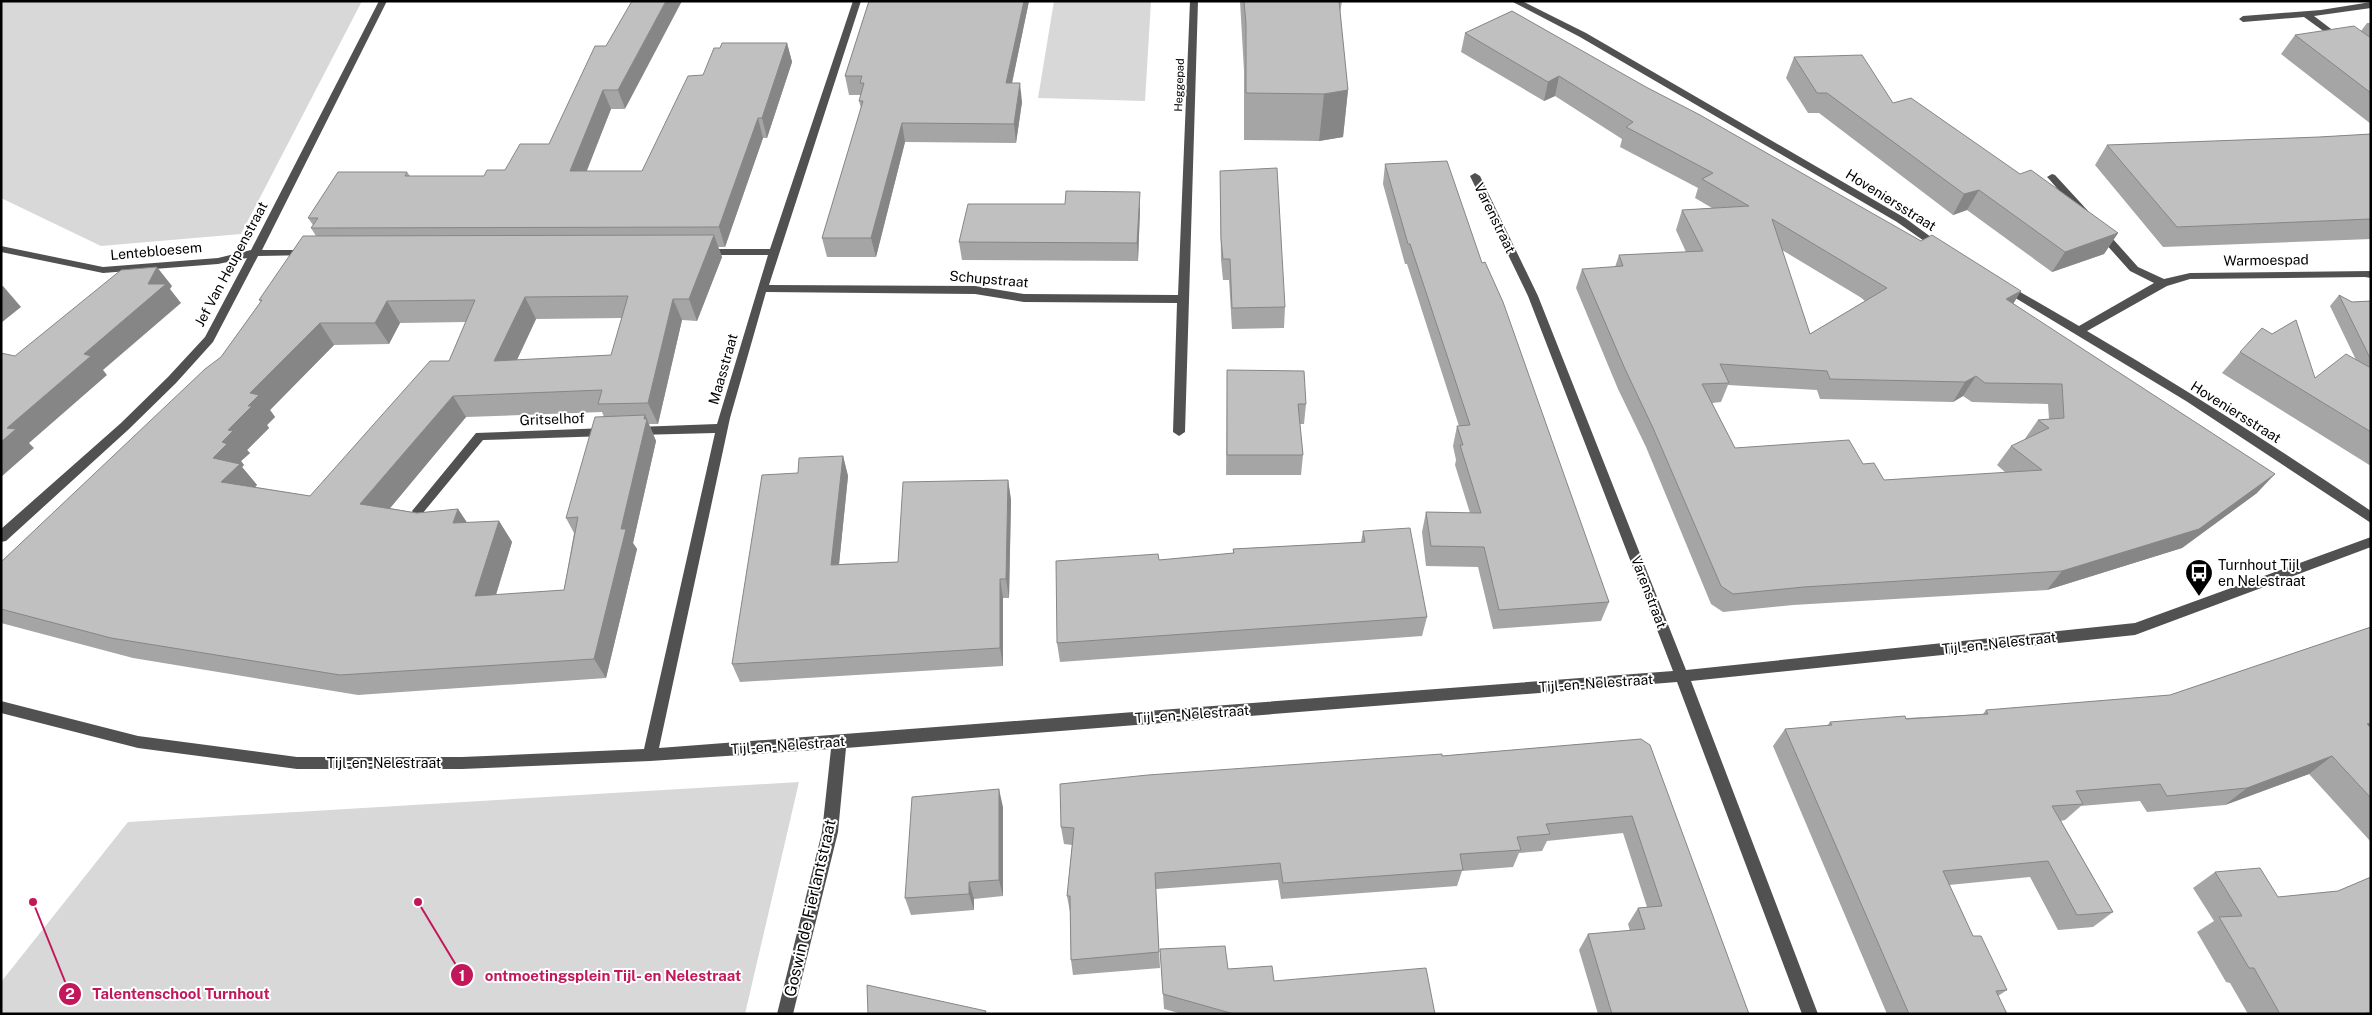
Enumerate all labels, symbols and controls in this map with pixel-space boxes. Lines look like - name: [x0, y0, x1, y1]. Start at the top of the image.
- street label: Heggepad: [1172, 58, 1186, 112]
- street label: Hoveniersstraat: [1843, 166, 1939, 234]
- street label: Varenstraat: [1471, 180, 1519, 256]
- street label: Jef Van Heupenstraat: [191, 199, 271, 329]
- street label: Lentebloesem: [110, 239, 202, 263]
- street label: Warmoespad: [2223, 251, 2309, 269]
- street label: Schupstraat: [949, 268, 1029, 290]
- street label: Maasstraat: [705, 332, 741, 406]
- street label: Hoveniersstraat: [2188, 378, 2284, 446]
- street label: Gritselhof: [519, 410, 585, 428]
- street label: Varenstraat: [1628, 554, 1670, 630]
- place label: Turnhout Tijl en Nelestraat: [2218, 557, 2306, 589]
- bus stop icon: Turnhout Tijl en Nelestraat: [2184, 558, 2214, 597]
- street label: Tijl-en-Nelestraat: [1941, 629, 2057, 657]
- street label: Tijl-en-Nelestraat: [1538, 671, 1654, 695]
- street label: Tijl-en-Nelestraat: [1134, 702, 1250, 726]
- street label: Tijl-en-Nelestraat: [730, 733, 846, 757]
- street label: Tijl-en-Nelestraat: [327, 755, 441, 771]
- street label: Goswin de Fierlantstraat: [780, 817, 840, 999]
- callout: ontmoetingsplein Tijl- en Nelestraat: [449, 960, 752, 990]
- text: 1: [459, 967, 465, 984]
- text: ontmoetingsplein Tijl- en Nelestraat: [485, 967, 741, 984]
- callout: Talentenschool Turnhout: [57, 979, 280, 1009]
- text: 2: [65, 985, 75, 1002]
- text: Talentenschool Turnhout: [92, 985, 270, 1002]

